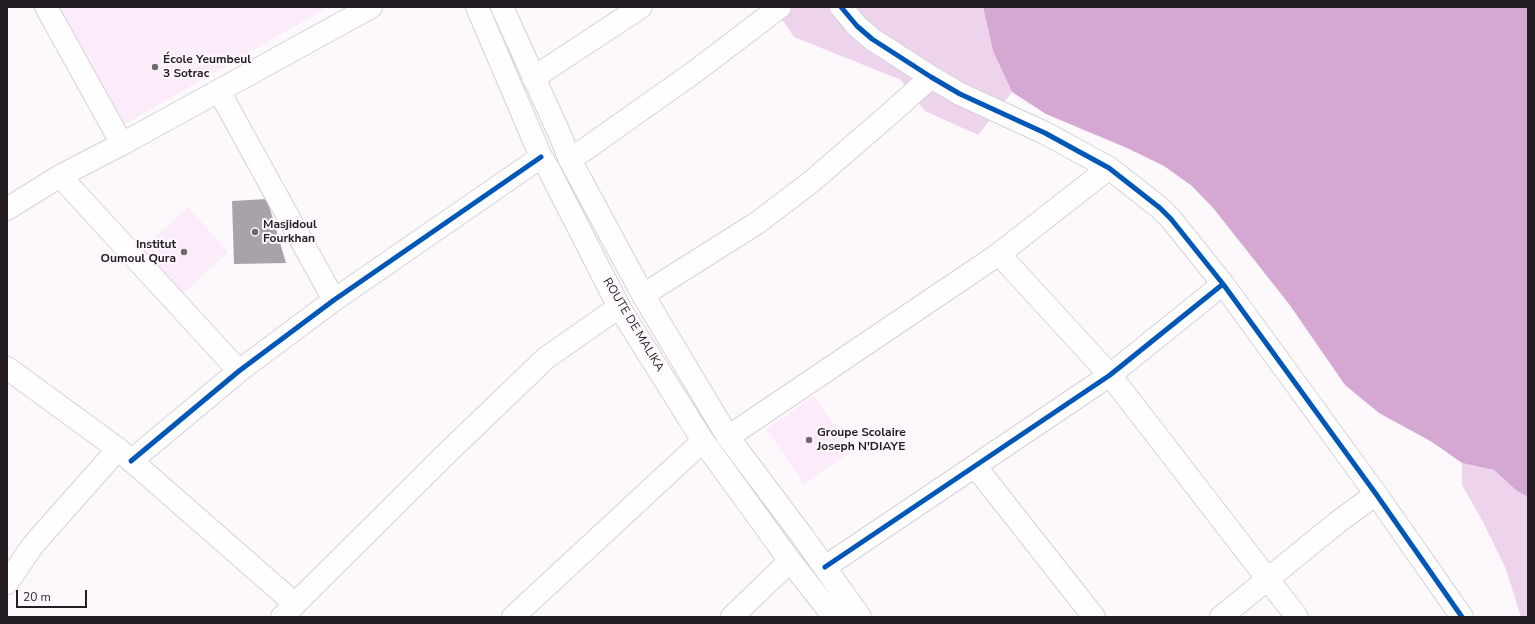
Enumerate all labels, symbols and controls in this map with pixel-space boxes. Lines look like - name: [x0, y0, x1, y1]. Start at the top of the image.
- place label: École Yeumbeul 3 Sotrac: [163, 53, 251, 81]
- marker: École Yeumbeul 3 Sotrac: [150, 62, 160, 72]
- place label: Masjidoul Fourkhan: [263, 218, 317, 246]
- marker: Masjidoul Fourkhan: [250, 227, 260, 237]
- place label: Institut Oumoul Qura: [101, 238, 176, 266]
- marker: Institut Oumoul Qura: [179, 247, 189, 257]
- street label: ROUTE DE MALIKA: [599, 276, 667, 374]
- place label: Groupe Scolaire Joseph N'DIAYE: [817, 426, 906, 454]
- marker: Groupe Scolaire Joseph N'DIAYE: [804, 435, 814, 445]
- scale bar: [18, 582, 89, 608]
- text: 20 m: [23, 589, 51, 605]

